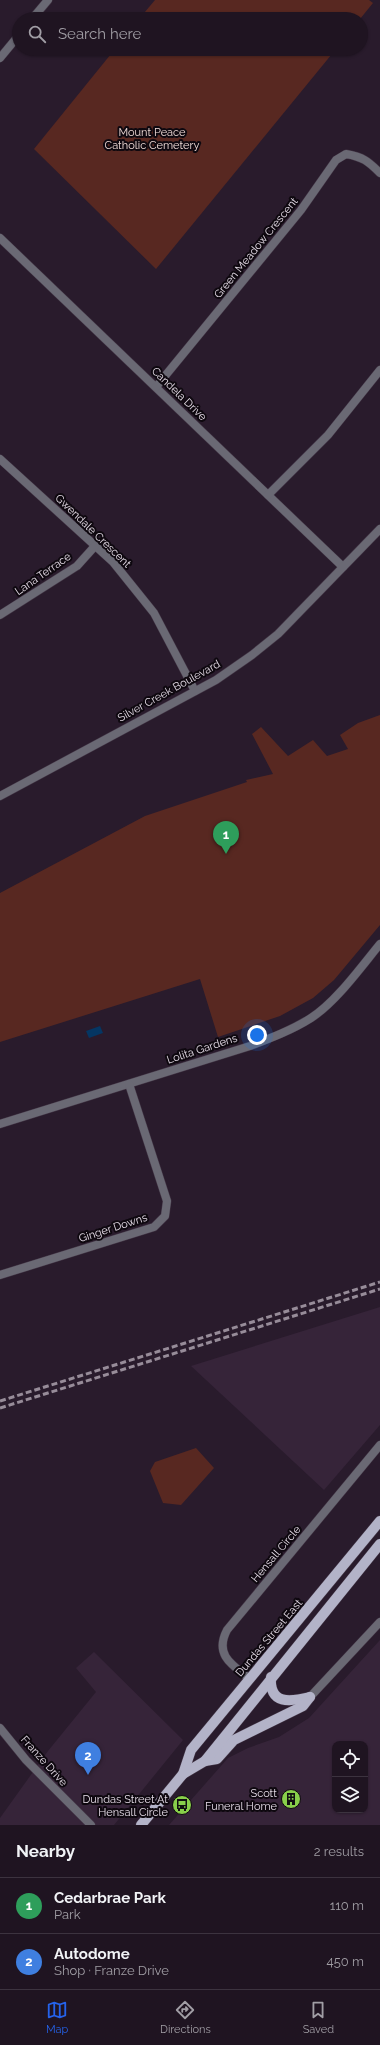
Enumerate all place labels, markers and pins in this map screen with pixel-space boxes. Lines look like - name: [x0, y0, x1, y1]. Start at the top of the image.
- pin: 1: [213, 821, 239, 854]
- pin: 2: [75, 1742, 101, 1775]
- place label: Scott Funeral Home: [205, 1787, 278, 1813]
- building icon: Scott Funeral Home: [280, 1788, 302, 1810]
- place label: Dundas Street At Hensall Circle: [82, 1793, 169, 1819]
- bus stop icon: Dundas Street At Hensall Circle: [171, 1794, 193, 1816]

